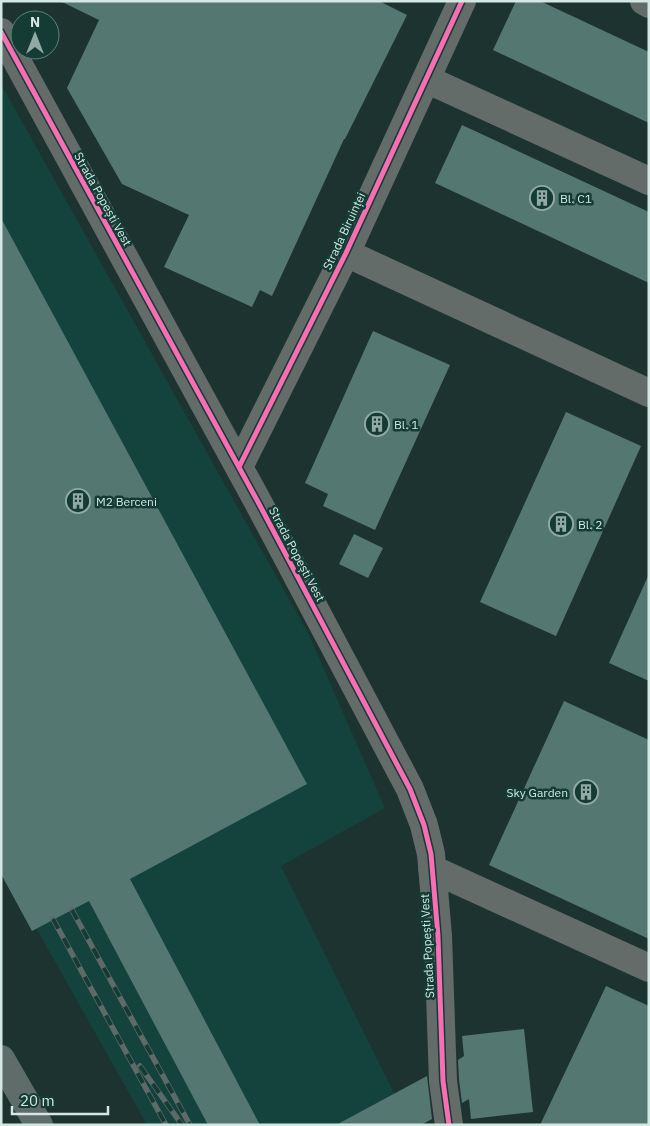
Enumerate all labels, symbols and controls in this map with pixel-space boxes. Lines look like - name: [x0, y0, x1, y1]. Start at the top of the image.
- north arrow: [10, 10, 60, 60]
- text: N: [30, 13, 40, 31]
- street label: Strada Popești Vest: [71, 150, 135, 248]
- building icon: Bl. C1: [529, 185, 555, 211]
- street label: Strada Biruinței: [319, 190, 369, 272]
- place label: Bl. C1: [560, 191, 592, 206]
- building icon: Bl. 1: [364, 411, 390, 437]
- place label: Bl. 1: [394, 417, 419, 432]
- building icon: M2 Berceni: [65, 488, 91, 514]
- place label: M2 Berceni: [96, 494, 157, 509]
- street label: Strada Popești Vest: [266, 504, 328, 604]
- building icon: Bl. 2: [548, 511, 574, 537]
- place label: Bl. 2: [578, 517, 603, 532]
- building icon: Sky Garden: [573, 779, 599, 805]
- place label: Sky Garden: [506, 785, 568, 800]
- street label: Strada Popești Vest: [417, 893, 437, 999]
- scale bar: [12, 1084, 109, 1116]
- text: 20 m: [20, 1091, 55, 1110]

